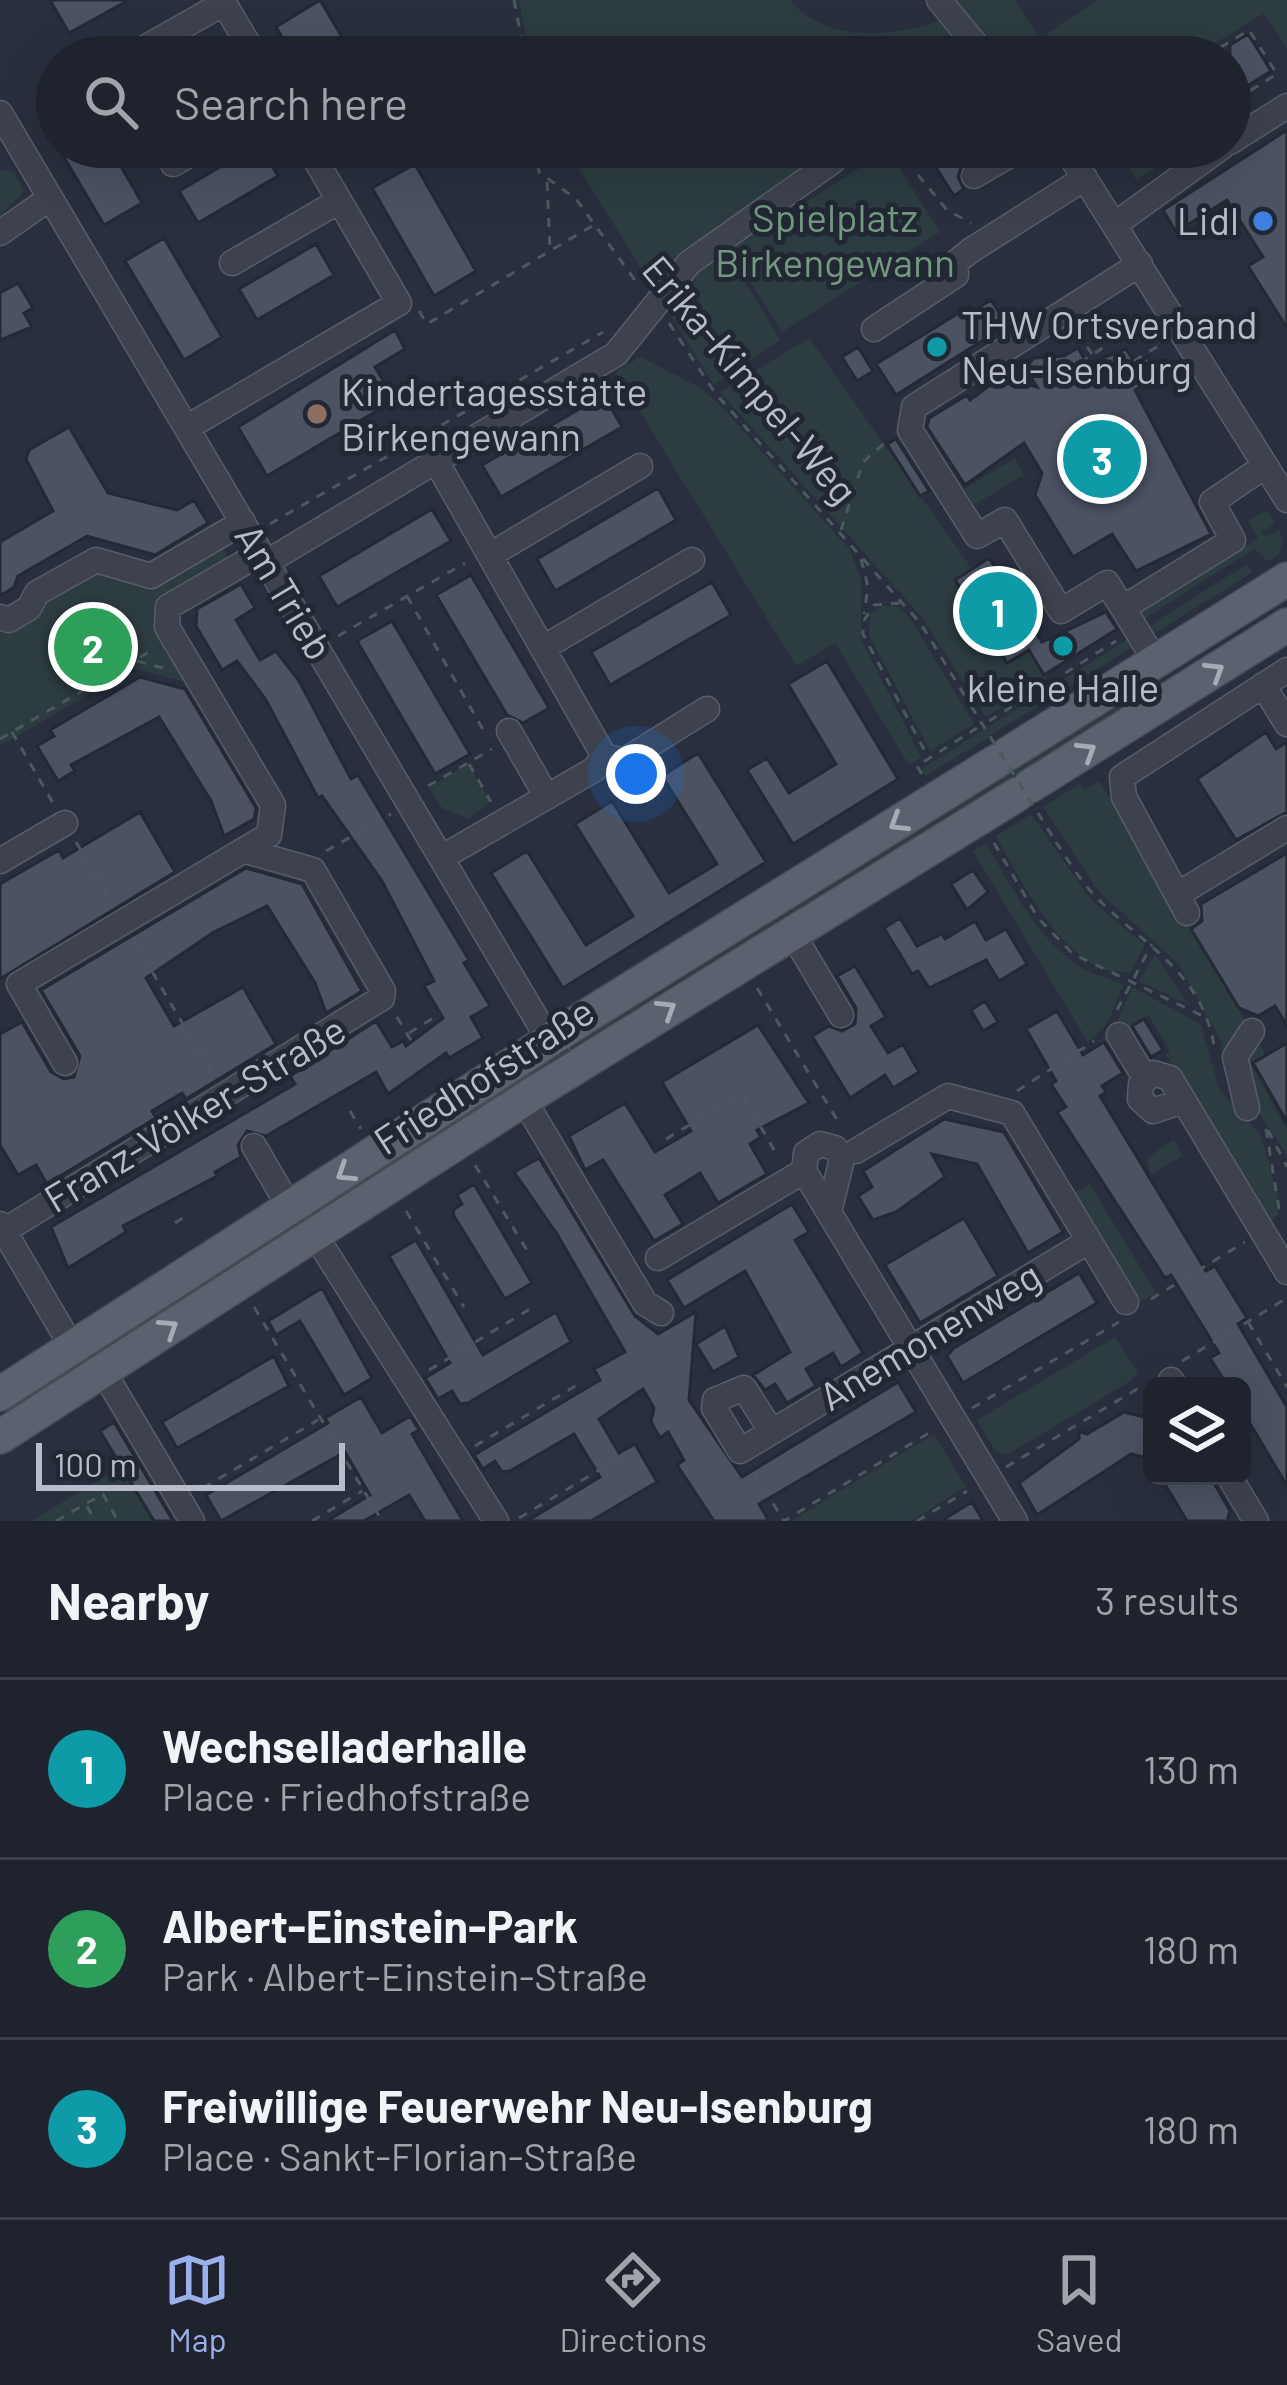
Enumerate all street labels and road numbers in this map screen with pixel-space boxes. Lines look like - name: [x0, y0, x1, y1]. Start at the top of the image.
- street label: Erika-Kimpel-Weg: [634, 246, 868, 512]
- street label: Am Trieb: [226, 515, 344, 668]
- street label: Friedhofstraße: [365, 986, 602, 1163]
- street label: Franz-Völker-Straße: [35, 1004, 353, 1221]
- street label: Anemonenweg: [810, 1250, 1048, 1419]

